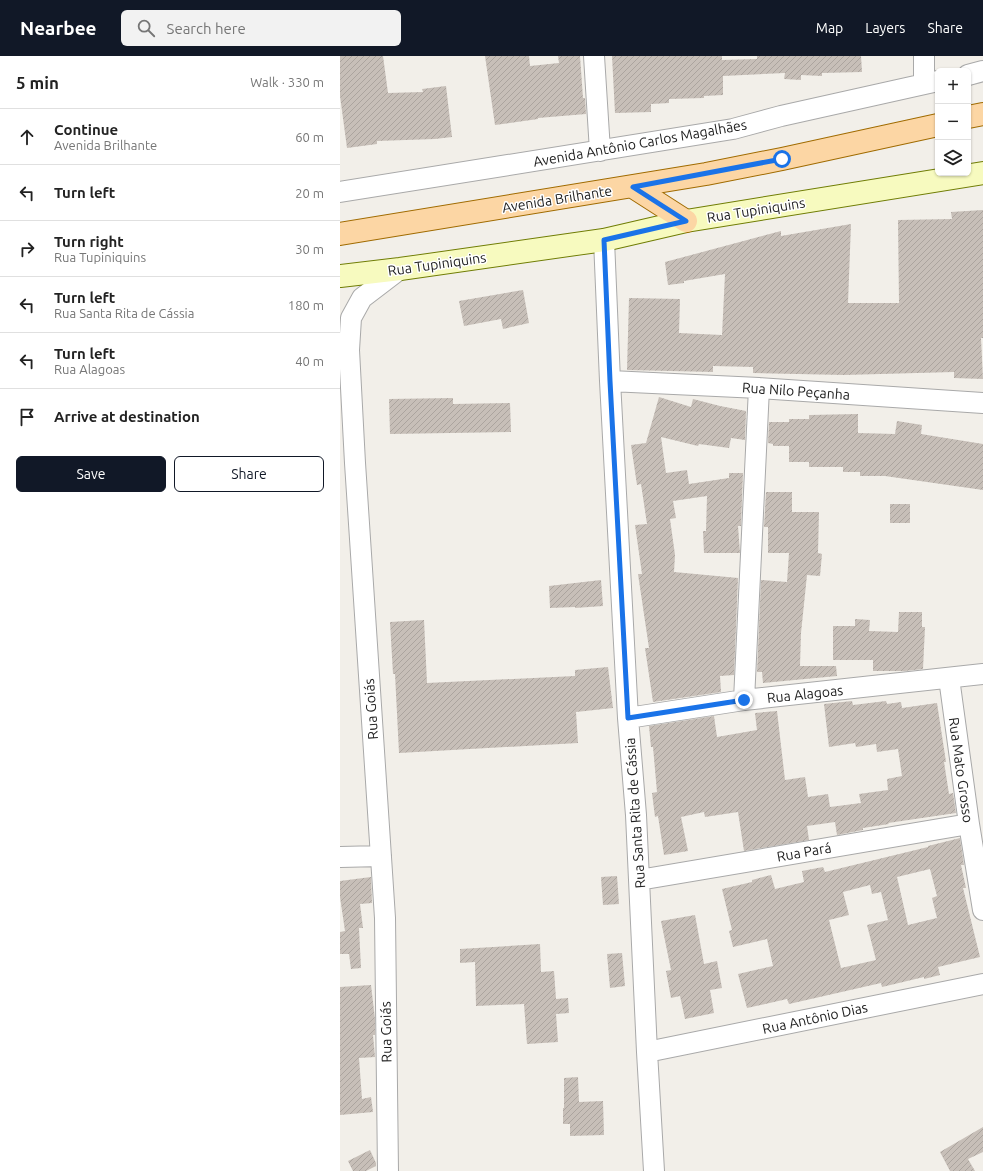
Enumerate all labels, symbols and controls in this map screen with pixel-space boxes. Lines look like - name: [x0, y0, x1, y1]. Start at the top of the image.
- search box: [121, 10, 401, 46]
- text: Nearbee: [20, 17, 97, 39]
- icon: search: [135, 17, 157, 39]
- text: Search here: [167, 20, 246, 37]
- text: Map: [816, 20, 843, 36]
- text: Layers: [865, 20, 905, 36]
- text: Share: [927, 20, 963, 36]
- map controls: [935, 68, 971, 176]
- button: +: [935, 68, 971, 104]
- text: 5 min: [16, 73, 59, 92]
- text: Walk · 330 m: [250, 75, 324, 89]
- button: −: [935, 104, 971, 140]
- street label: Avenida Antônio Carlos Magalhães: [532, 116, 748, 170]
- text: Continue: [54, 121, 118, 138]
- icon: ahead: [16, 126, 38, 148]
- text: 60 m: [295, 130, 324, 144]
- text: Avenida Brilhante: [54, 138, 157, 152]
- button: layers: [935, 140, 971, 176]
- route start: [773, 150, 791, 168]
- icon: left: [16, 182, 38, 204]
- street label: Avenida Brilhante: [501, 182, 613, 216]
- text: Turn left: [54, 184, 115, 201]
- text: 20 m: [295, 186, 324, 200]
- street label: Rua Tupiniquins: [706, 194, 806, 226]
- text: Turn right: [54, 233, 124, 250]
- icon: right: [16, 238, 38, 260]
- text: 30 m: [295, 242, 324, 256]
- street label: Rua Tupiniquins: [387, 249, 487, 279]
- text: Rua Tupiniquins: [54, 250, 146, 264]
- text: Turn left: [54, 289, 115, 306]
- icon: left: [16, 294, 38, 316]
- text: 180 m: [288, 298, 324, 312]
- text: Rua Santa Rita de Cássia: [54, 306, 194, 320]
- text: Turn left: [54, 345, 115, 362]
- icon: left: [16, 350, 38, 372]
- text: 40 m: [295, 354, 324, 368]
- text: Rua Alagoas: [54, 362, 125, 376]
- street label: Rua Nilo Peçanha: [741, 379, 851, 403]
- icon: arrive: [16, 406, 38, 428]
- text: Arrive at destination: [54, 408, 200, 425]
- button: Save: [16, 456, 166, 492]
- button: Share: [174, 456, 324, 492]
- street label: Rua Goiás: [361, 678, 381, 740]
- street label: Rua Alagoas: [766, 682, 844, 706]
- route end: [735, 691, 753, 709]
- street label: Rua Mato Grosso: [946, 716, 976, 824]
- street label: Rua Santa Rita de Cássia: [622, 737, 648, 889]
- street label: Rua Pará: [775, 839, 833, 865]
- street label: Rua Antônio Dias: [761, 999, 869, 1037]
- street label: Rua Goiás: [377, 1001, 395, 1063]

